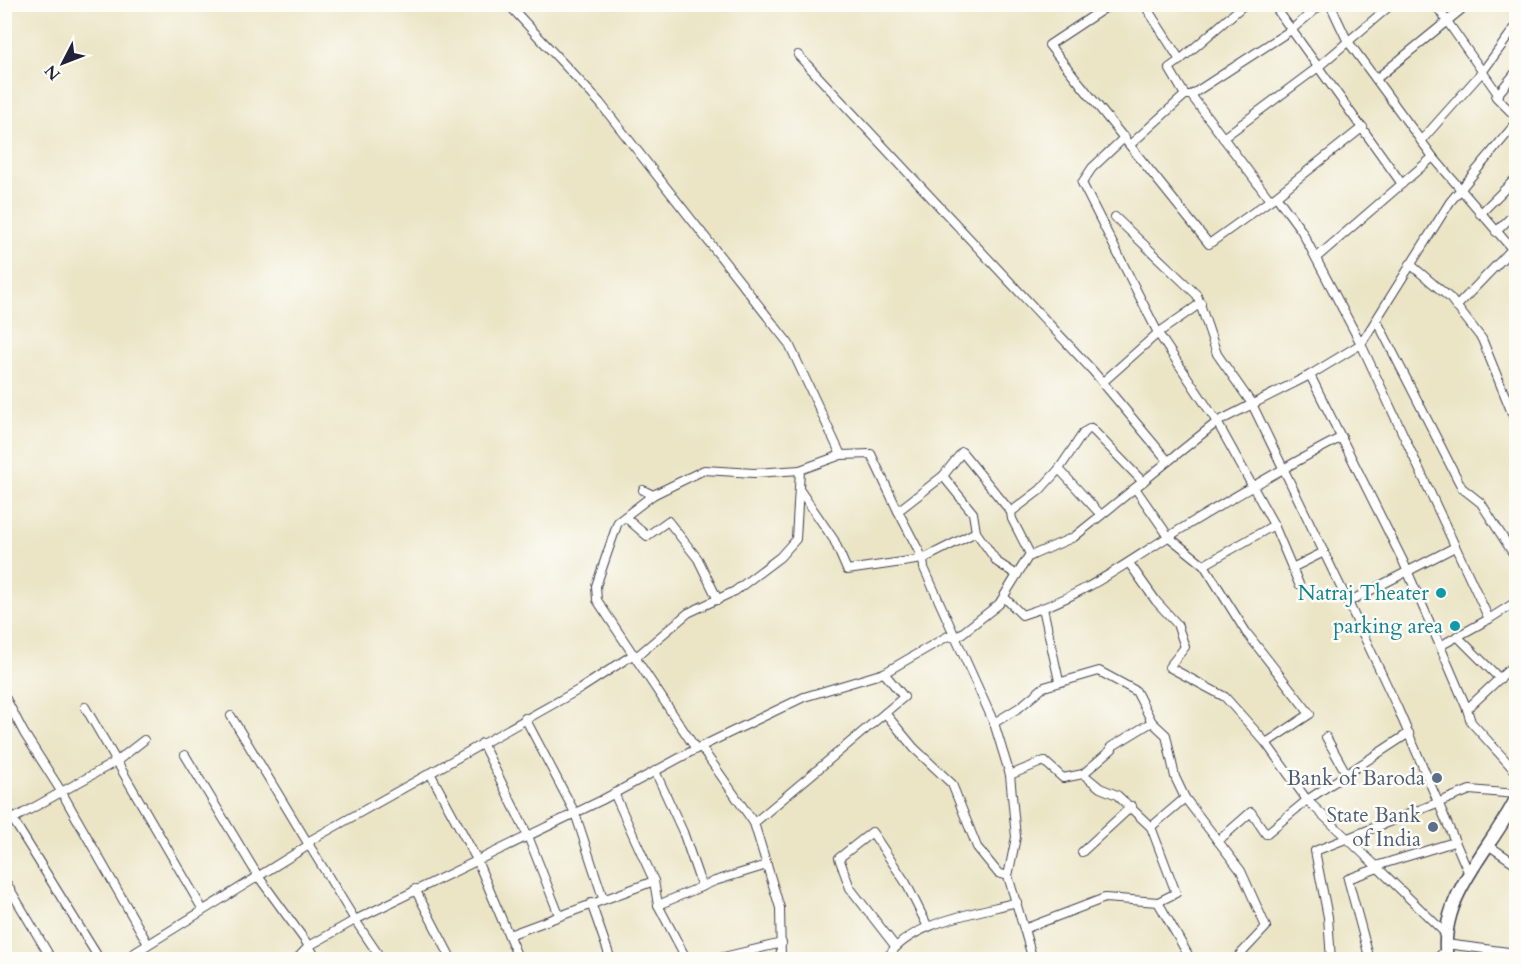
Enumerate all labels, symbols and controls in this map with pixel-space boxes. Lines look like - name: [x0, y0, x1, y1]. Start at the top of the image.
- north arrow: [33, 33, 93, 93]
- text: N: [40, 60, 65, 85]
- place label: Natraj Theater: [1298, 579, 1429, 608]
- marker: Natraj Theater: [1434, 586, 1448, 600]
- place label: parking area: [1333, 612, 1443, 641]
- marker: parking area: [1448, 619, 1462, 633]
- place label: Bank of Baroda: [1287, 764, 1425, 793]
- marker: Bank of Baroda: [1430, 771, 1444, 785]
- place label: State Bank of India: [1326, 801, 1422, 854]
- marker: State Bank of India: [1426, 820, 1440, 834]

